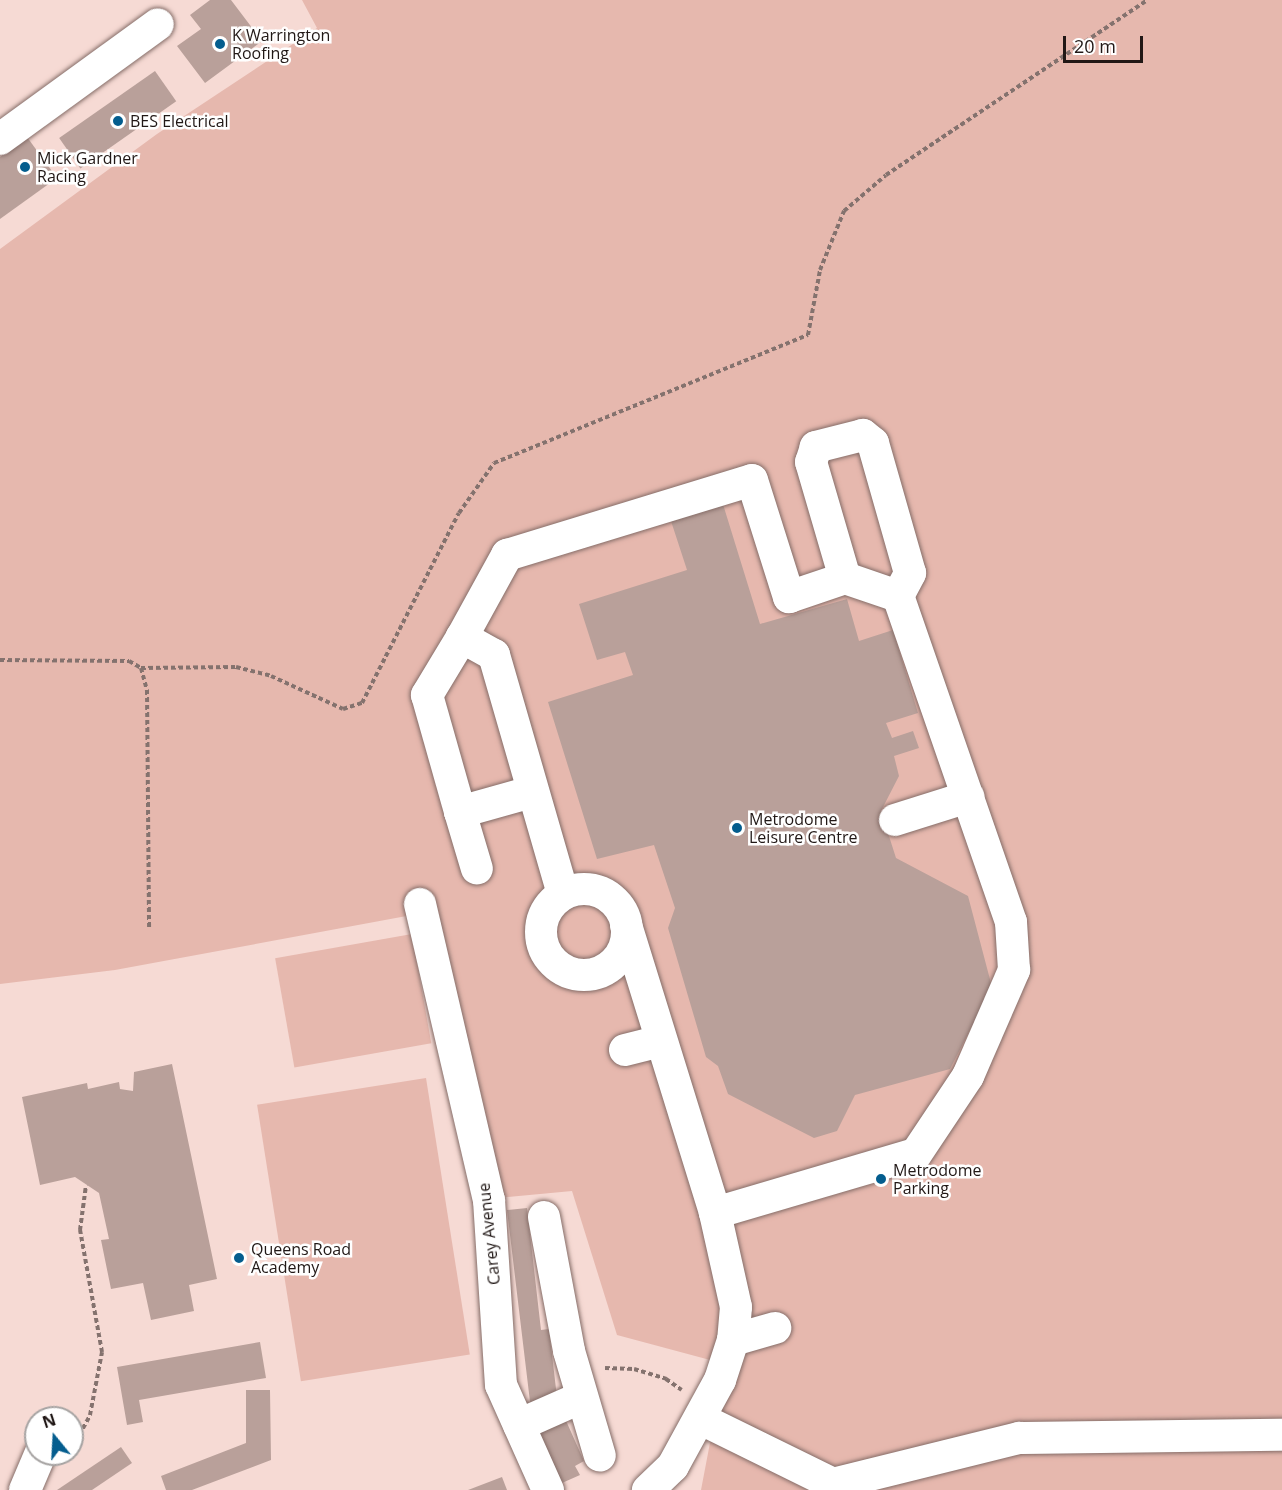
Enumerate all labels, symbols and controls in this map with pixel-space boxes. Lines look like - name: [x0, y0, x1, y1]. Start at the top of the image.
- scale bar: [1066, 24, 1146, 62]
- place label: K Warrington Roofing: [232, 25, 330, 63]
- text: 20 m: [1074, 34, 1116, 58]
- marker: K Warrington Roofing: [213, 37, 227, 51]
- place label: BES Electrical: [130, 111, 229, 131]
- marker: BES Electrical: [111, 114, 125, 128]
- place label: Mick Gardner Racing: [37, 148, 138, 186]
- marker: Mick Gardner Racing: [18, 160, 32, 174]
- place label: Metrodome Leisure Centre: [749, 809, 858, 847]
- marker: Metrodome Leisure Centre: [730, 821, 744, 835]
- place label: Metrodome Parking: [893, 1160, 981, 1198]
- marker: Metrodome Parking: [874, 1172, 888, 1186]
- street label: Carey Avenue: [474, 1182, 504, 1286]
- place label: Queens Road Academy: [251, 1239, 351, 1277]
- marker: Queens Road Academy: [232, 1251, 246, 1265]
- north arrow: [24, 1406, 84, 1466]
- text: N: [39, 1408, 59, 1433]

